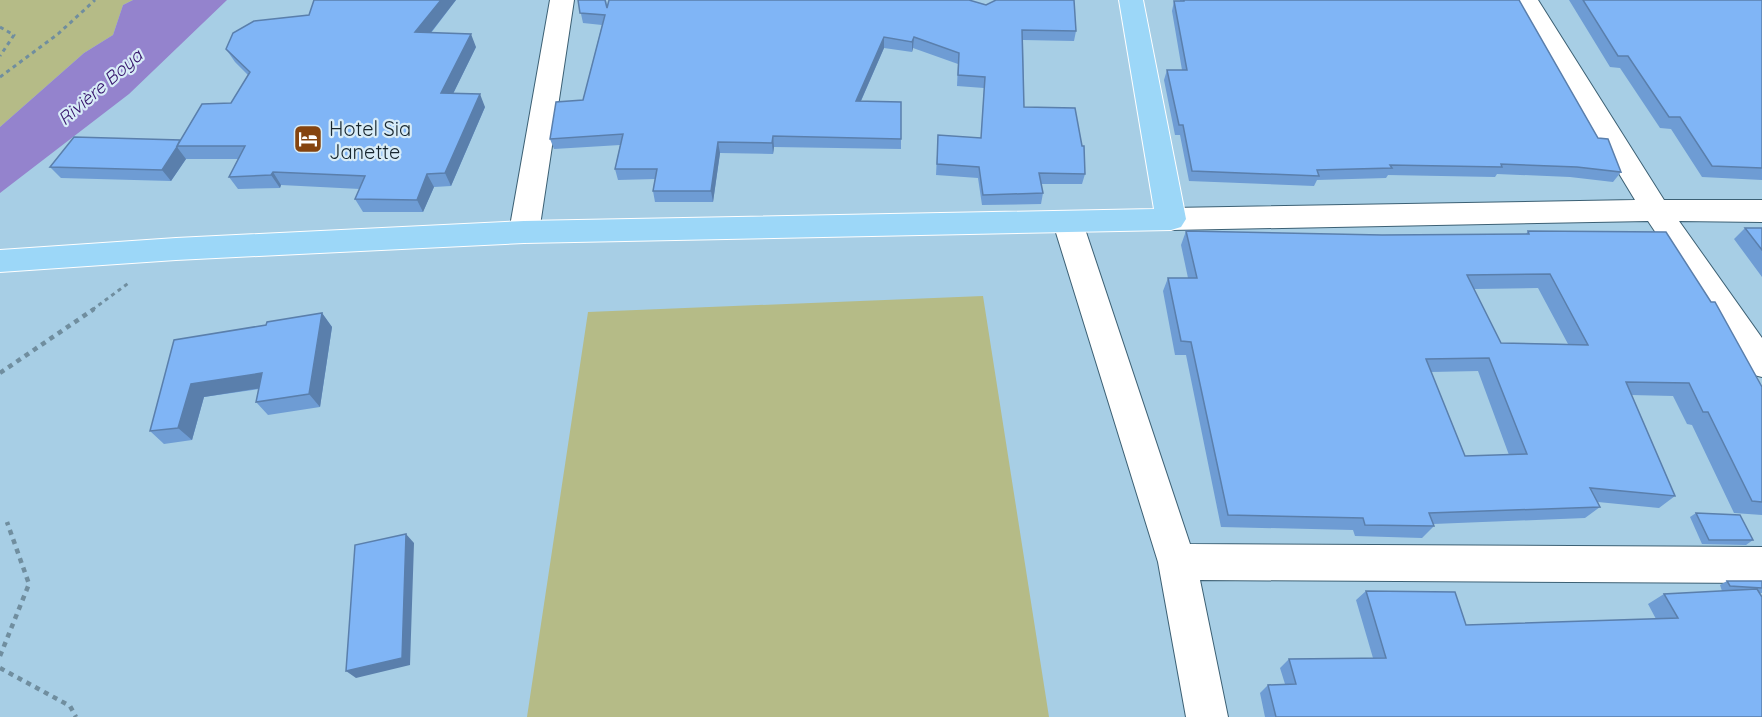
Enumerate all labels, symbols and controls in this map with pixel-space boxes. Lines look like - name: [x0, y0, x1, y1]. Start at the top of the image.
- water label: Rivière Boya: [53, 43, 148, 130]
- place label: Hotel Sia Janette: [329, 116, 411, 164]
- hotel icon: Hotel Sia Janette: [292, 123, 324, 155]

